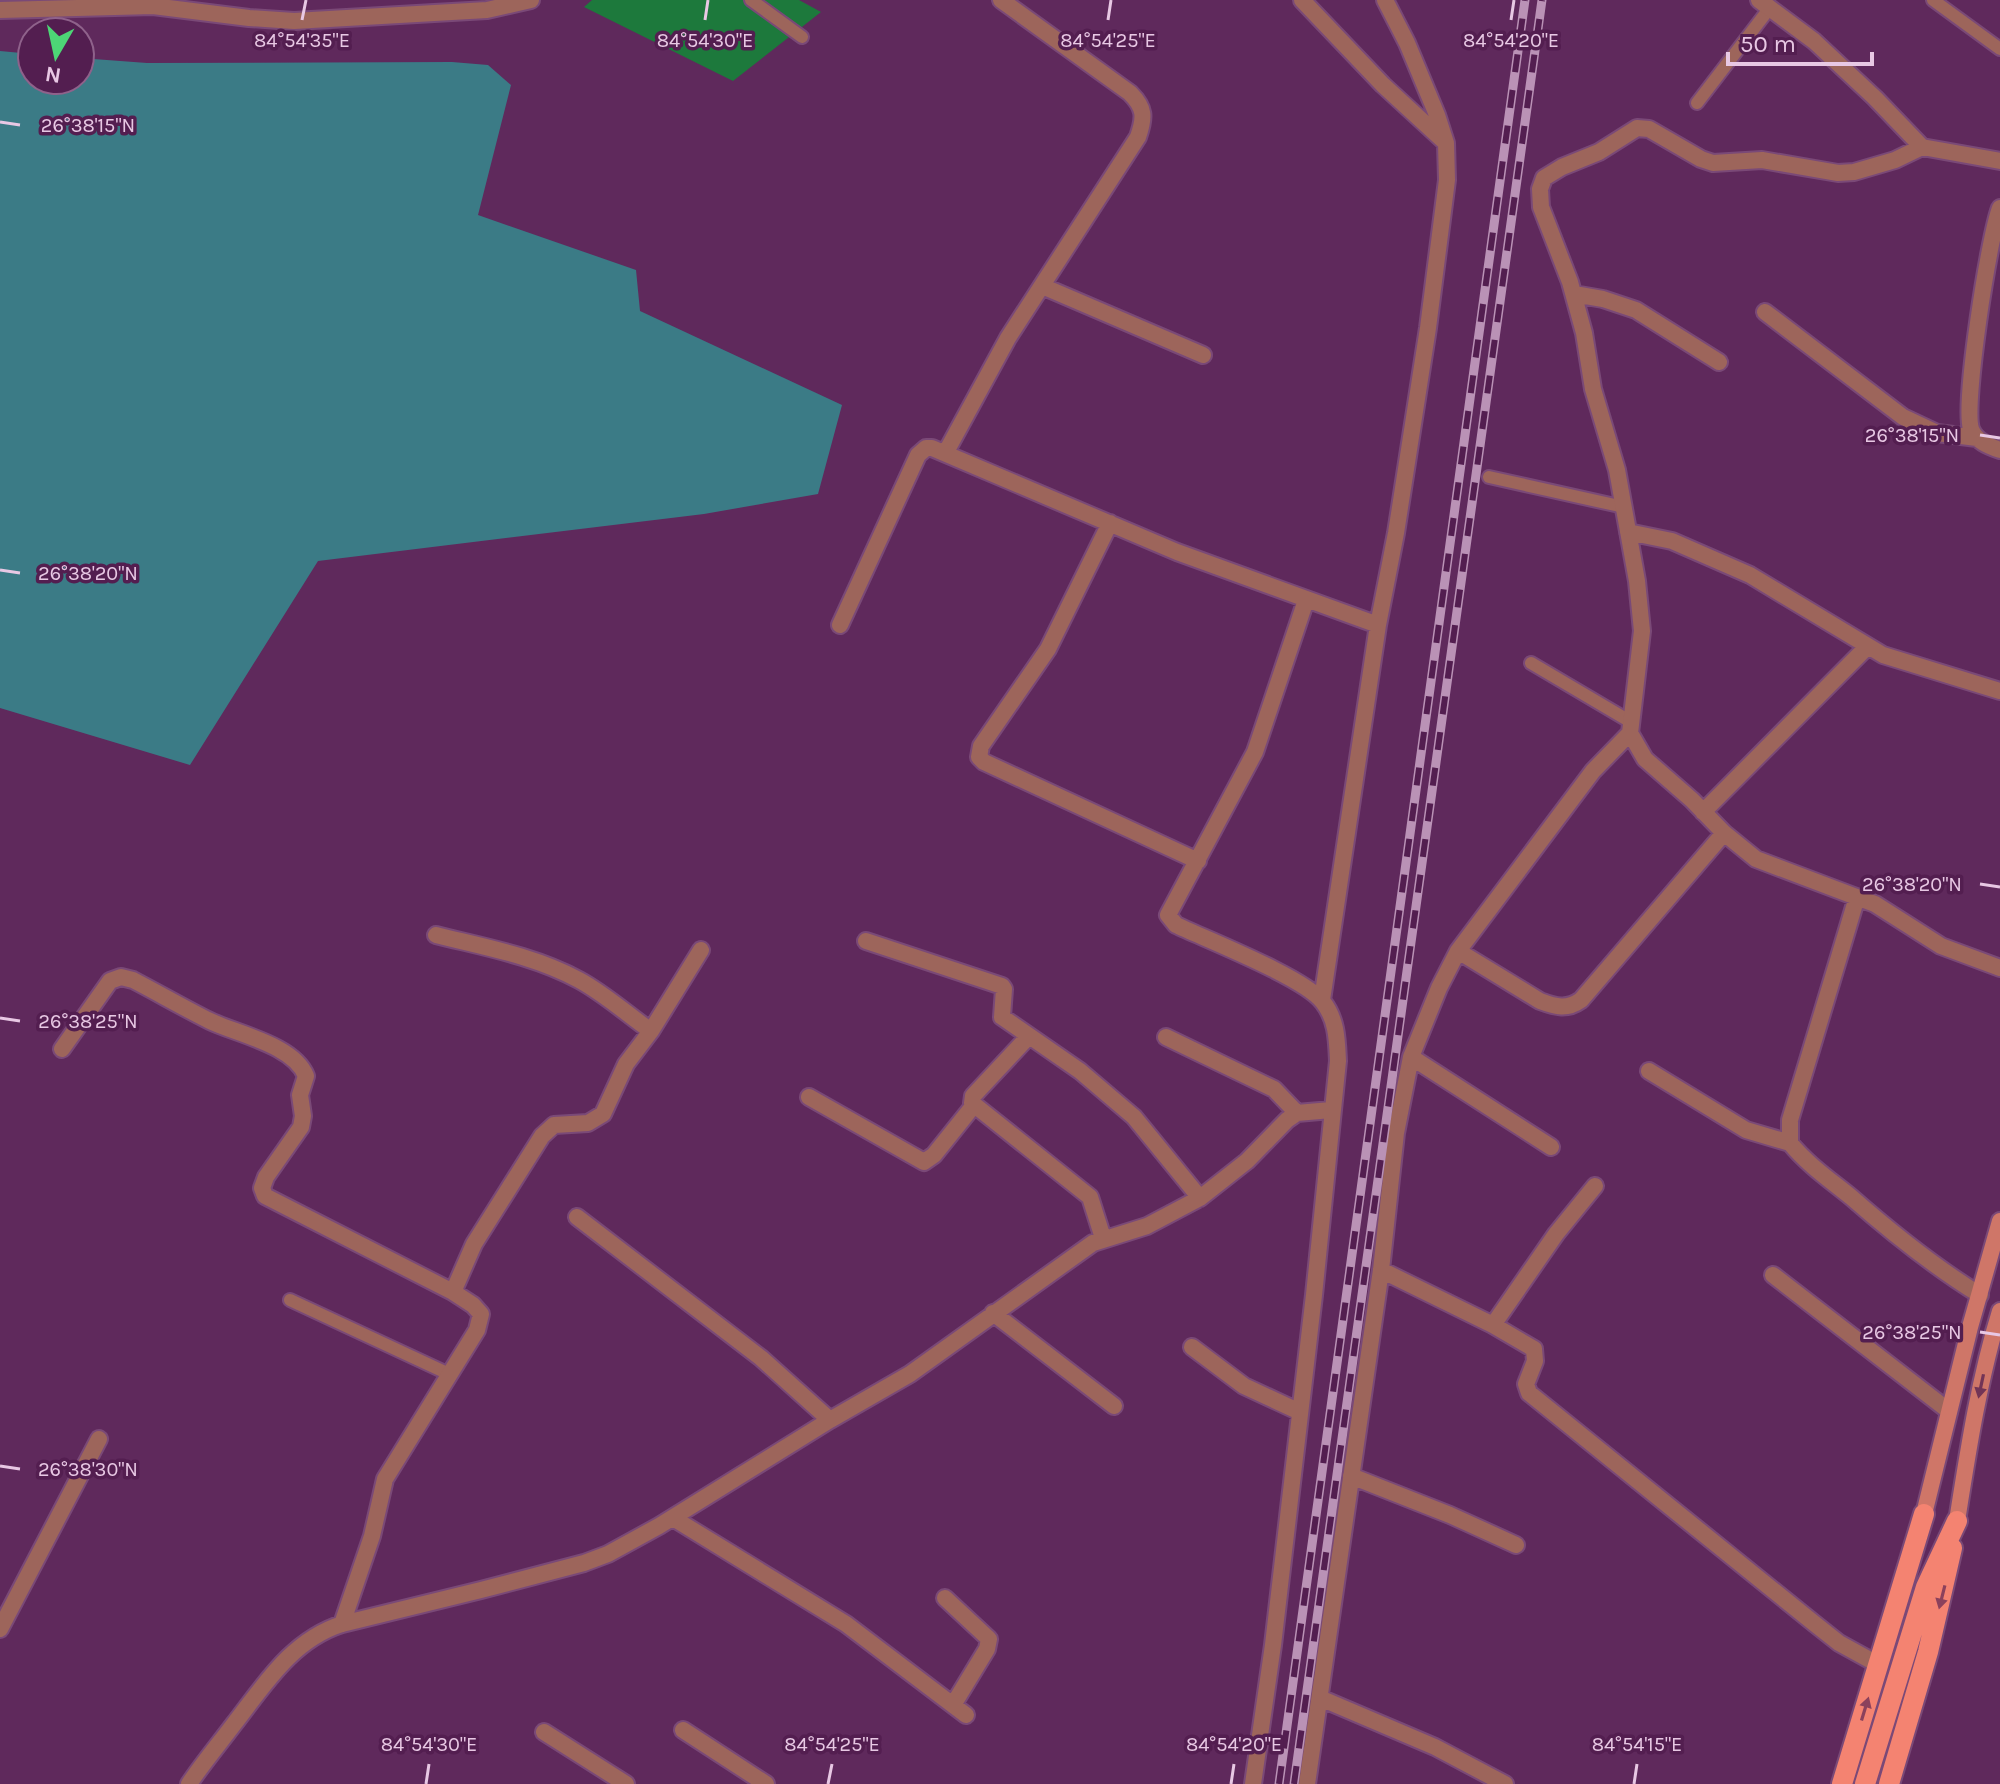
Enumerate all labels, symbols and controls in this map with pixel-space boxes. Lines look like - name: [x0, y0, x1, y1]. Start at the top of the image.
- north arrow: [16, 16, 96, 96]
- scale bar: [1728, 16, 1872, 66]
- text: 84°54'35"E: [254, 29, 350, 52]
- text: 84°54'30"E: [657, 29, 753, 52]
- text: 84°54'25"E: [1060, 29, 1156, 52]
- text: 84°54'20"E: [1463, 29, 1559, 52]
- text: 50 m: [1740, 30, 1796, 58]
- text: N: [43, 61, 63, 89]
- text: 26°38'15"N: [41, 114, 135, 137]
- text: 26°38'15"N: [1865, 424, 1959, 447]
- text: 26°38'20"N: [38, 562, 138, 585]
- text: 26°38'20"N: [1862, 873, 1962, 896]
- text: 26°38'25"N: [38, 1010, 138, 1033]
- text: 26°38'25"N: [1862, 1321, 1962, 1344]
- one-way arrow: [1975, 1374, 1987, 1399]
- text: 26°38'30"N: [38, 1458, 138, 1481]
- one-way arrow: [1935, 1585, 1947, 1610]
- one-way arrow: [1859, 1697, 1872, 1721]
- text: 84°54'30"E: [381, 1733, 477, 1756]
- text: 84°54'25"E: [784, 1733, 880, 1756]
- text: 84°54'20"E: [1186, 1733, 1282, 1756]
- text: 84°54'15"E: [1592, 1733, 1682, 1756]

